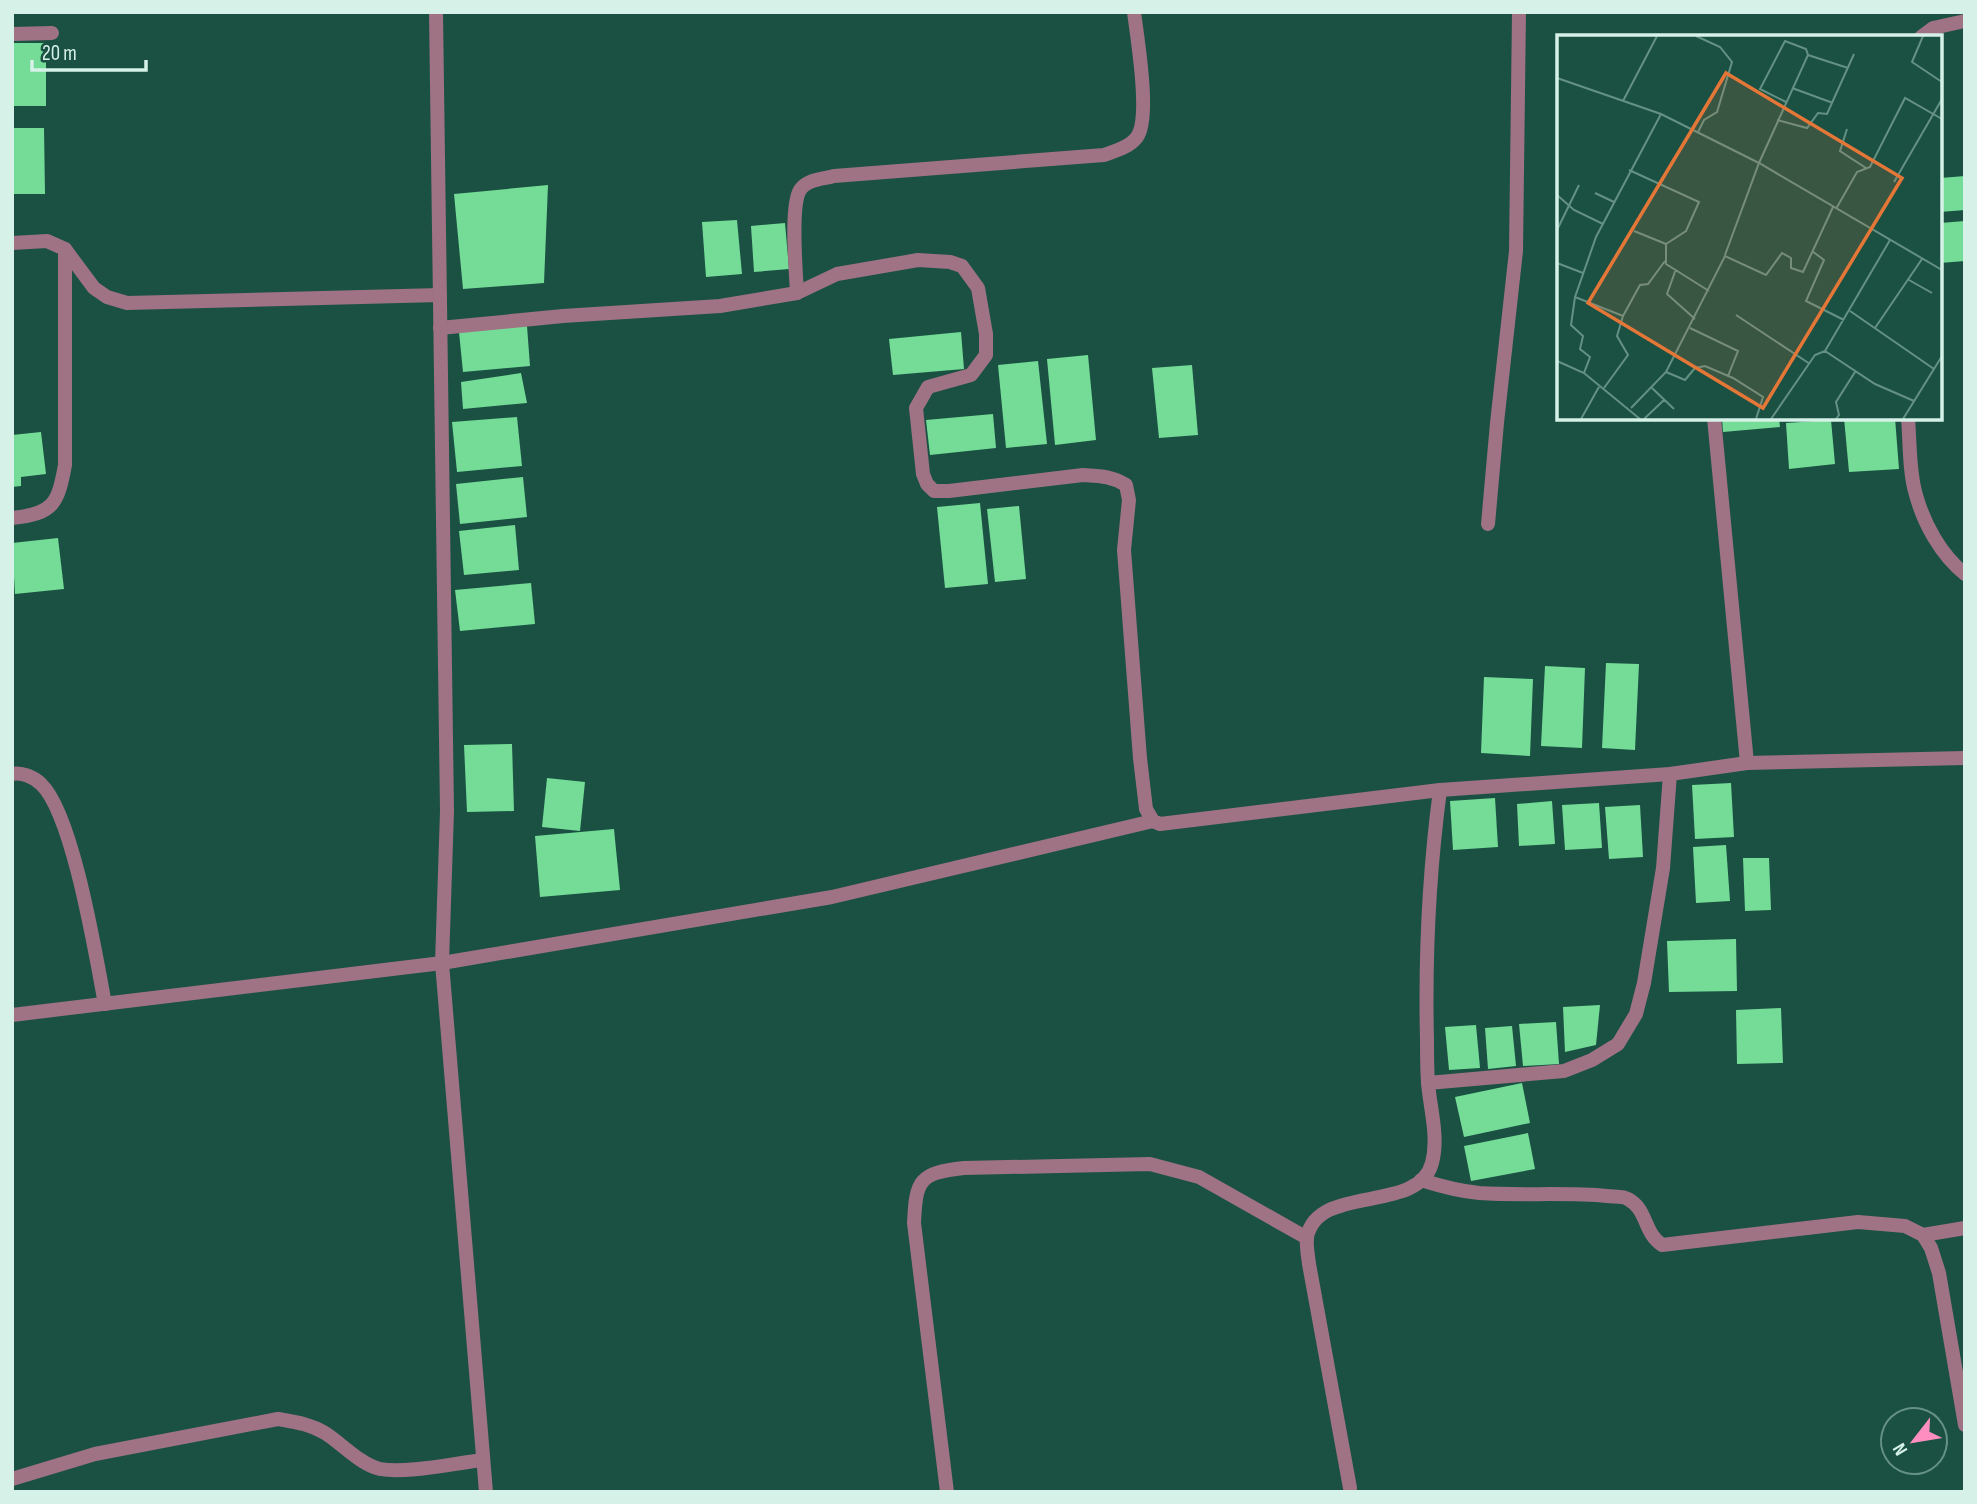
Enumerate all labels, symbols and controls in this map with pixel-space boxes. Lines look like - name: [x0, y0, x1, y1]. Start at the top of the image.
- scale bar: [32, 28, 145, 72]
- inset map: [1557, 35, 1942, 420]
- text: 20 m: [42, 41, 77, 66]
- north arrow: [1879, 1406, 1949, 1476]
- text: N: [1888, 1439, 1913, 1459]

